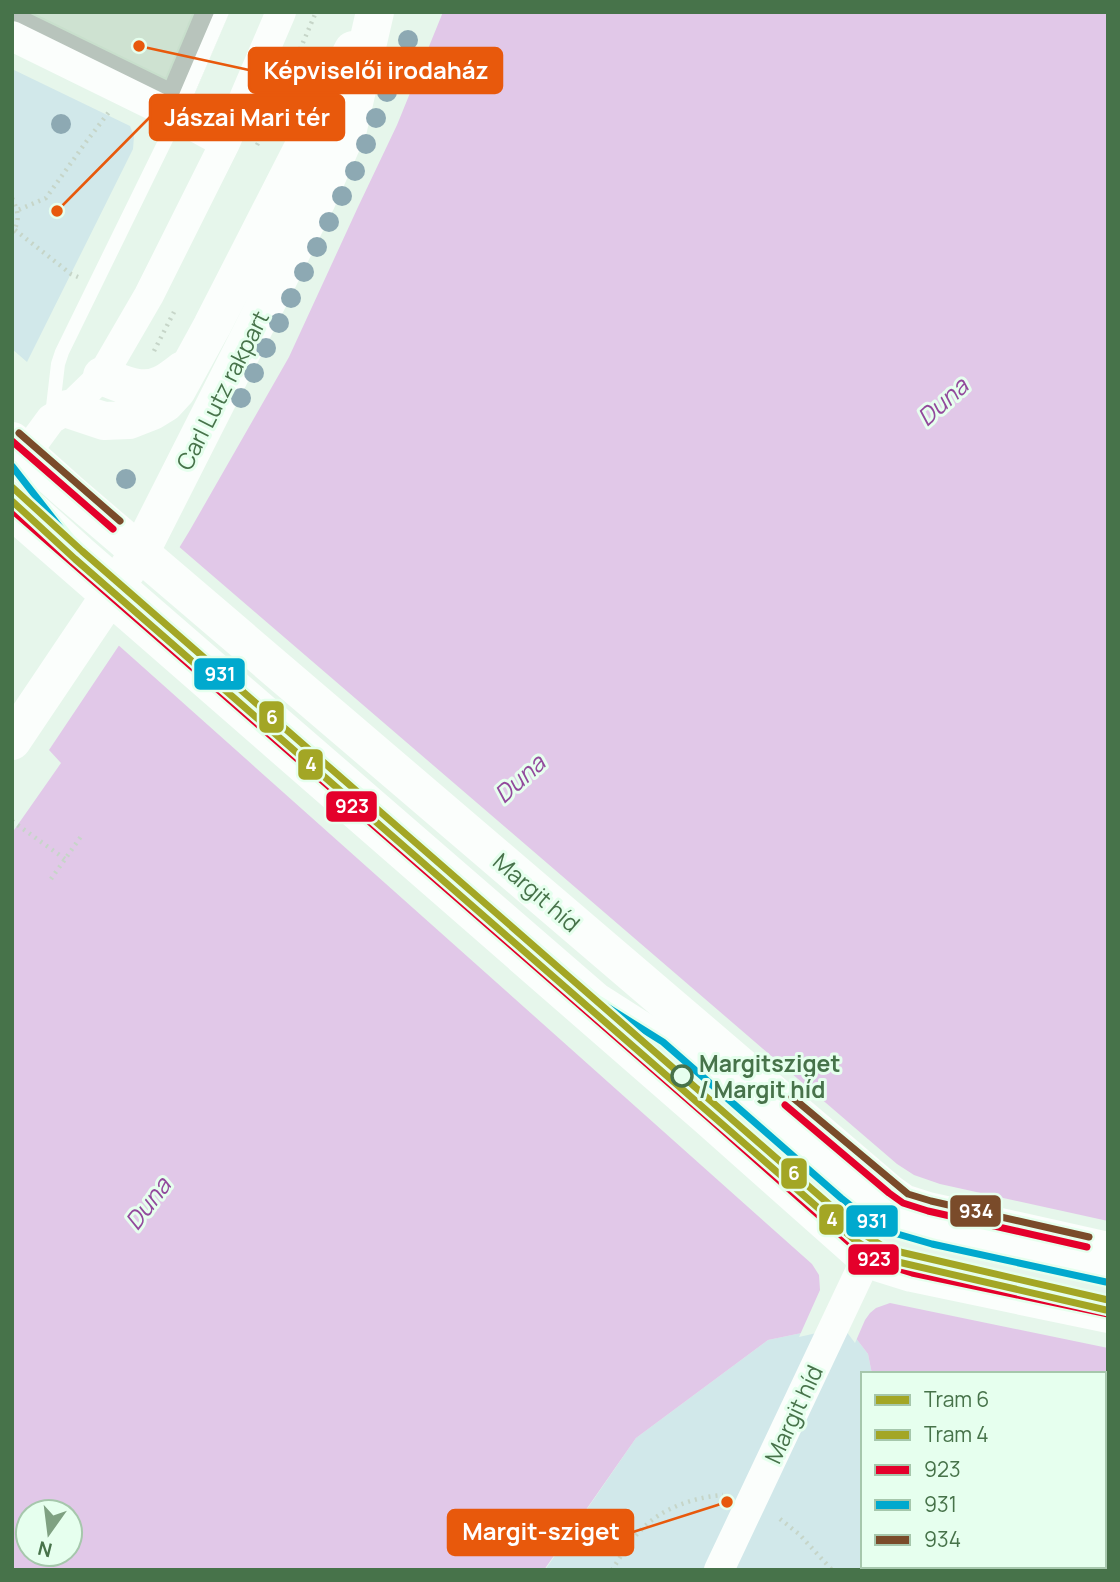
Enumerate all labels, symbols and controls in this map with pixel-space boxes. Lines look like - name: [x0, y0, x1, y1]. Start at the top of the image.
- callout: Képviselői irodaház: [249, 48, 502, 93]
- text: Képviselői irodaház: [264, 53, 488, 86]
- callout: Jászai Mari tér: [150, 95, 344, 140]
- text: Jászai Mari tér: [164, 100, 330, 133]
- street label: Carl Lutz rakpart: [168, 305, 276, 475]
- water label: Duna: [909, 368, 976, 433]
- line badge: 931: [193, 657, 246, 691]
- text: 931: [204, 661, 236, 687]
- line badge: 6: [258, 700, 285, 734]
- text: 6: [266, 704, 278, 730]
- water label: Duna: [486, 745, 553, 810]
- line badge: 4: [297, 748, 324, 781]
- text: 4: [305, 751, 317, 777]
- line badge: 923: [325, 790, 378, 823]
- text: 923: [335, 793, 369, 819]
- street label: Margit híd: [487, 845, 587, 939]
- place label: Margitsziget / Margit híd: [699, 1047, 840, 1105]
- marker: Margitsziget / Margit híd: [671, 1065, 693, 1087]
- line badge: 6: [780, 1157, 808, 1190]
- text: 6: [788, 1160, 800, 1186]
- water label: Duna: [116, 1169, 179, 1236]
- line badge: 934: [949, 1194, 1002, 1228]
- text: 934: [959, 1198, 993, 1224]
- line badge: 4: [818, 1203, 845, 1236]
- line badge: 931: [845, 1204, 899, 1238]
- text: 4: [826, 1206, 838, 1232]
- text: 931: [856, 1208, 888, 1234]
- line badge: 923: [847, 1243, 900, 1276]
- text: 923: [857, 1246, 891, 1272]
- street label: Margit híd: [756, 1359, 830, 1469]
- legend: [861, 1372, 1106, 1568]
- text: Tram 6: [924, 1385, 989, 1413]
- text: Tram 4: [924, 1420, 989, 1448]
- text: 923: [924, 1455, 961, 1483]
- text: 931: [924, 1490, 957, 1518]
- north arrow: [14, 1498, 84, 1568]
- callout: Margit-sziget: [448, 1510, 633, 1555]
- text: Margit-sziget: [462, 1514, 620, 1547]
- text: 934: [924, 1525, 961, 1553]
- text: N: [35, 1535, 55, 1564]

